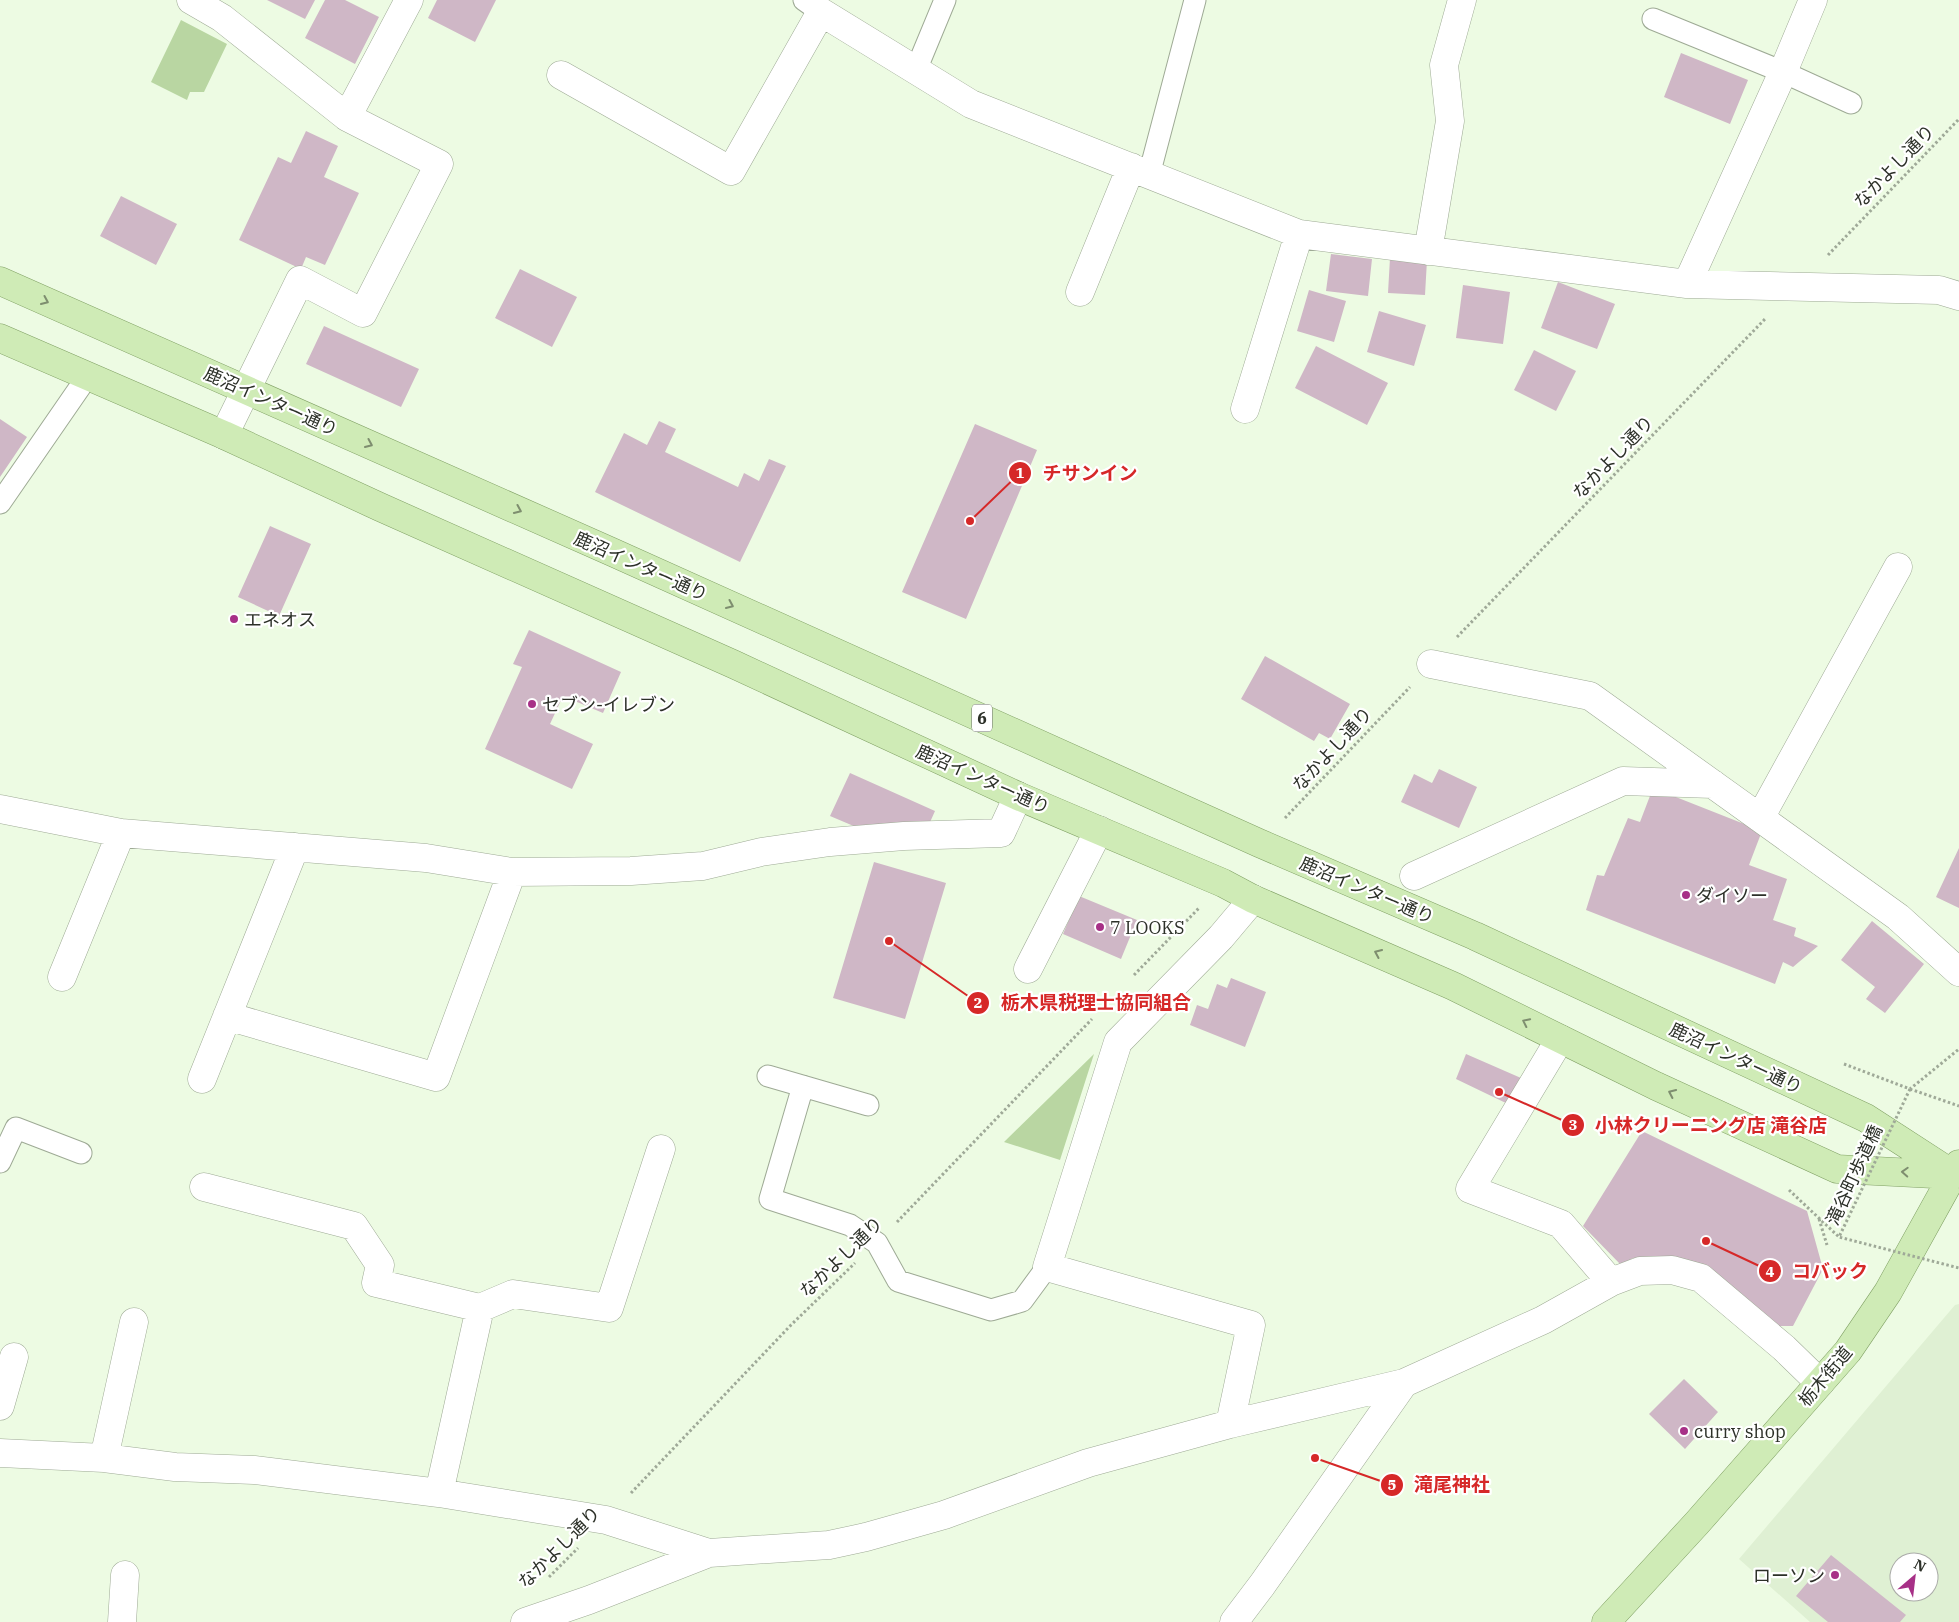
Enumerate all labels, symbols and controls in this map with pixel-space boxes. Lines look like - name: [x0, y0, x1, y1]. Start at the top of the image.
- street label: なかよし通り: [1849, 119, 1939, 213]
- one-way arrow: [39, 295, 48, 305]
- street label: 鹿沼インター通り: [201, 361, 341, 441]
- street label: なかよし通り: [1568, 410, 1658, 504]
- one-way arrow: [364, 438, 373, 449]
- callout: チサンイン: [1008, 456, 1148, 490]
- text: チサンイン: [1042, 461, 1138, 485]
- text: 1: [1015, 463, 1025, 482]
- one-way arrow: [513, 504, 522, 515]
- street label: 鹿沼インター通り: [571, 526, 711, 606]
- one-way arrow: [725, 599, 734, 610]
- place label: エネオス: [244, 608, 316, 631]
- marker: エネオス: [228, 613, 240, 625]
- place label: セブン-イレブン: [542, 693, 675, 716]
- marker: セブン-イレブン: [526, 698, 538, 710]
- street label: なかよし通り: [1287, 702, 1377, 796]
- road number: 6: [972, 704, 992, 731]
- street label: 鹿沼インター通り: [913, 739, 1053, 819]
- street label: 鹿沼インター通り: [1296, 851, 1438, 929]
- place label: ダイソー: [1696, 884, 1768, 907]
- marker: ダイソー: [1680, 889, 1692, 901]
- place label: 7 LOOKS: [1110, 916, 1185, 939]
- marker: 7 LOOKS: [1094, 921, 1106, 933]
- one-way arrow: [1375, 949, 1383, 959]
- callout: 栃木県税理士協同組合: [966, 986, 1201, 1020]
- text: 栃木県税理士協同組合: [1001, 990, 1191, 1014]
- text: 2: [973, 993, 983, 1012]
- street label: 鹿沼インター通り: [1666, 1017, 1806, 1099]
- one-way arrow: [1522, 1018, 1531, 1028]
- one-way arrow: [1668, 1089, 1677, 1100]
- callout: 小林クリーニング店 滝谷店: [1560, 1108, 1837, 1142]
- text: 小林クリーニング店 滝谷店: [1595, 1113, 1827, 1137]
- text: 3: [1568, 1115, 1578, 1134]
- street label: 滝谷町歩道橋: [1821, 1121, 1887, 1229]
- one-way arrow: [1901, 1167, 1909, 1178]
- street label: なかよし通り: [794, 1212, 888, 1302]
- callout: コバック: [1757, 1254, 1878, 1288]
- text: コバック: [1792, 1259, 1868, 1283]
- text: 4: [1765, 1262, 1775, 1281]
- street label: 栃木街道: [1793, 1341, 1857, 1411]
- place label: curry shop: [1694, 1420, 1786, 1443]
- marker: curry shop: [1678, 1425, 1690, 1437]
- callout: 滝尾神社: [1379, 1468, 1500, 1502]
- text: 滝尾神社: [1414, 1472, 1490, 1496]
- text: 5: [1387, 1475, 1397, 1494]
- street label: なかよし通り: [513, 1501, 605, 1593]
- north arrow: [1889, 1552, 1939, 1602]
- text: N: [1911, 1555, 1929, 1576]
- place label: ローソン: [1753, 1564, 1825, 1587]
- marker: ローソン: [1829, 1569, 1841, 1581]

